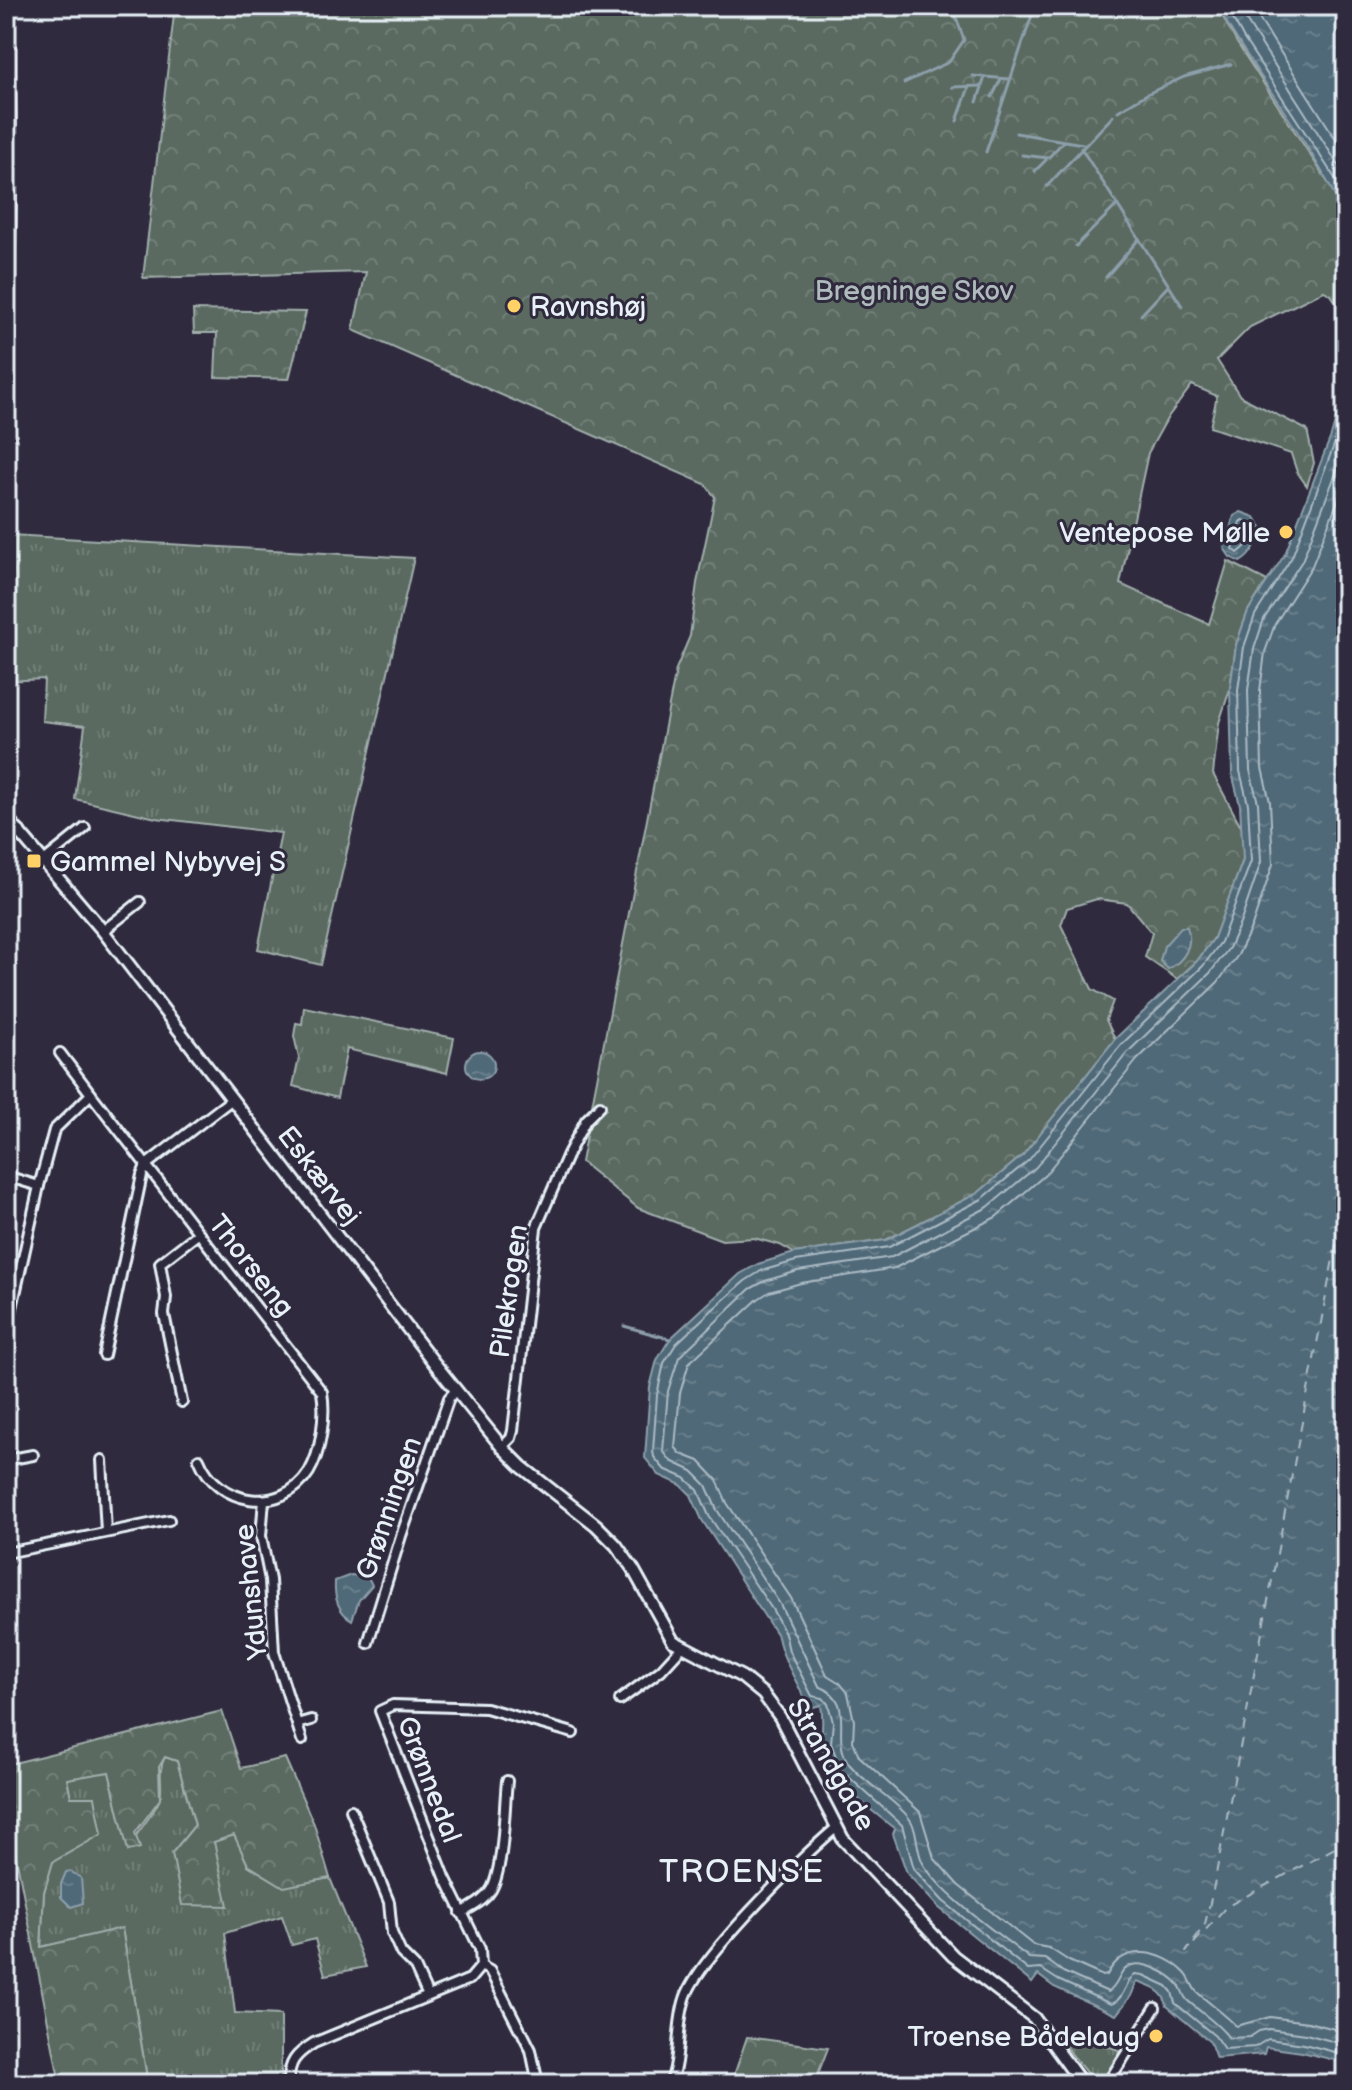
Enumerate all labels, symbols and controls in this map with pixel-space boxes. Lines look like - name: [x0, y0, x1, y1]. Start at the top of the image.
- park label: Bregninge Skov: [815, 275, 1014, 308]
- place label: Ravnshøj: [530, 291, 646, 324]
- marker: Ravnshøj: [505, 297, 523, 315]
- place label: Ventepose Mølle: [1059, 517, 1270, 550]
- marker: Ventepose Mølle: [1277, 523, 1295, 541]
- place label: Gammel Nybyvej S: [50, 846, 286, 879]
- marker: Gammel Nybyvej S: [25, 852, 43, 870]
- street label: Eskærvej: [270, 1120, 368, 1232]
- street label: Thorseng: [201, 1208, 301, 1323]
- street label: Pilekrogen: [484, 1222, 535, 1360]
- street label: Grønningen: [350, 1433, 429, 1584]
- street label: Ydunshave: [228, 1522, 275, 1662]
- street label: Strandgade: [780, 1693, 882, 1837]
- street label: Grønnedal: [389, 1712, 468, 1847]
- district label: TROENSE: [659, 1853, 825, 1892]
- place label: Troense Bådelaug: [907, 2021, 1140, 2054]
- marker: Troense Bådelaug: [1147, 2027, 1165, 2045]

